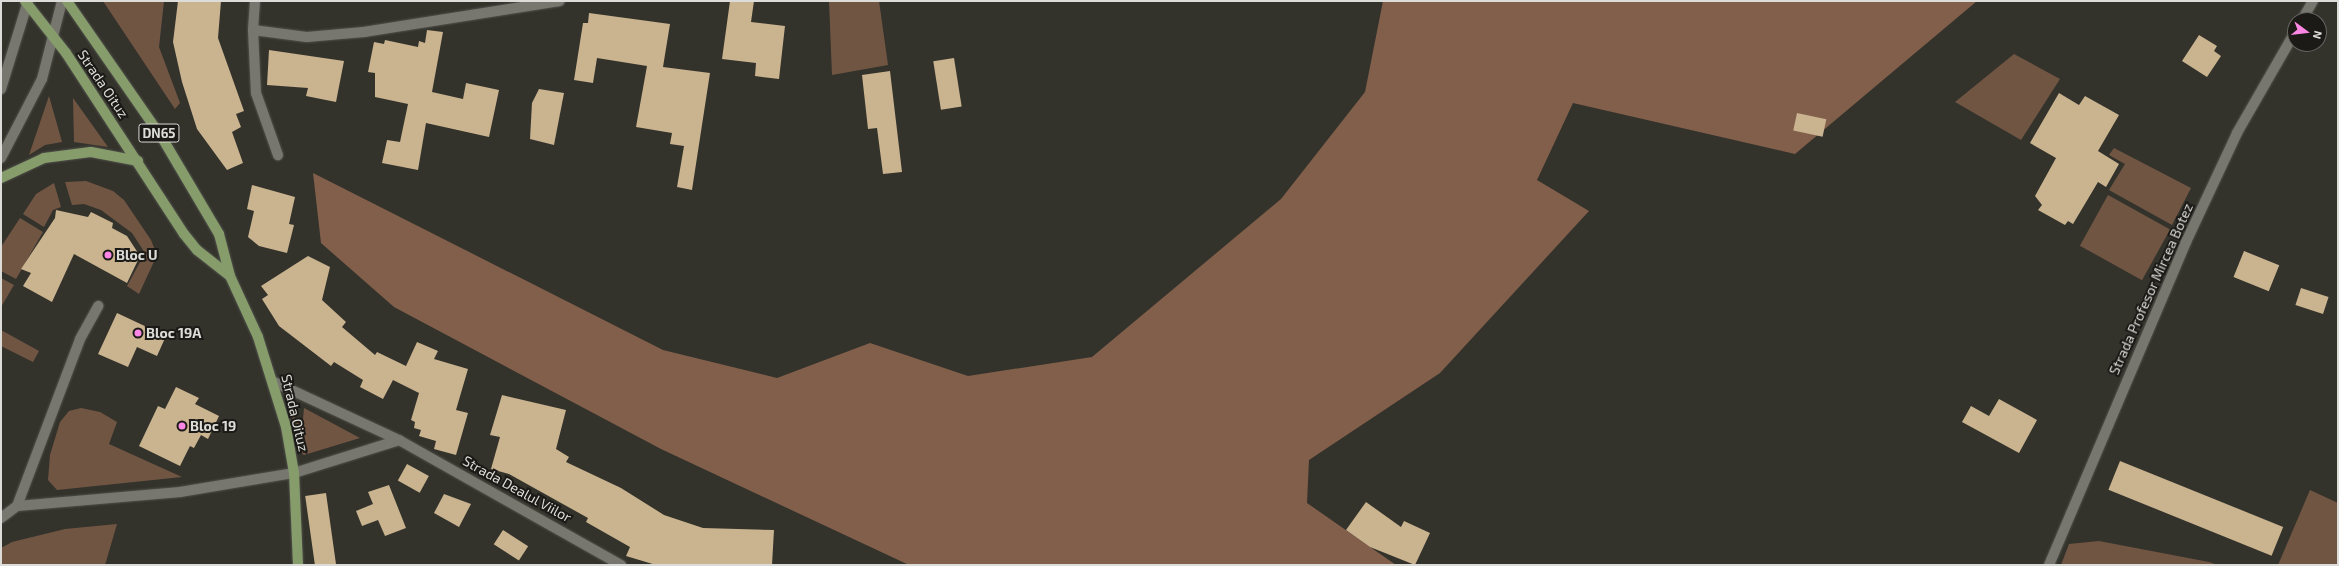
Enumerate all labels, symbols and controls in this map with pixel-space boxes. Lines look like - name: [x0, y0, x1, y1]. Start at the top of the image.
- north arrow: [2287, 12, 2327, 52]
- text: N: [2311, 29, 2325, 40]
- street label: Strada Oituz: [74, 47, 132, 121]
- road number: DN65: [138, 122, 180, 144]
- street label: Strada Profesor Mircea Botez: [2105, 201, 2197, 377]
- place label: Bloc U: [116, 247, 158, 263]
- marker: Bloc U: [103, 250, 113, 260]
- place label: Bloc 19A: [146, 325, 201, 341]
- marker: Bloc 19A: [133, 328, 143, 338]
- street label: Strada Oituz: [278, 373, 312, 453]
- place label: Bloc 19: [190, 418, 236, 434]
- marker: Bloc 19: [177, 421, 187, 431]
- street label: Strada Dealul Viilor: [459, 452, 575, 526]

